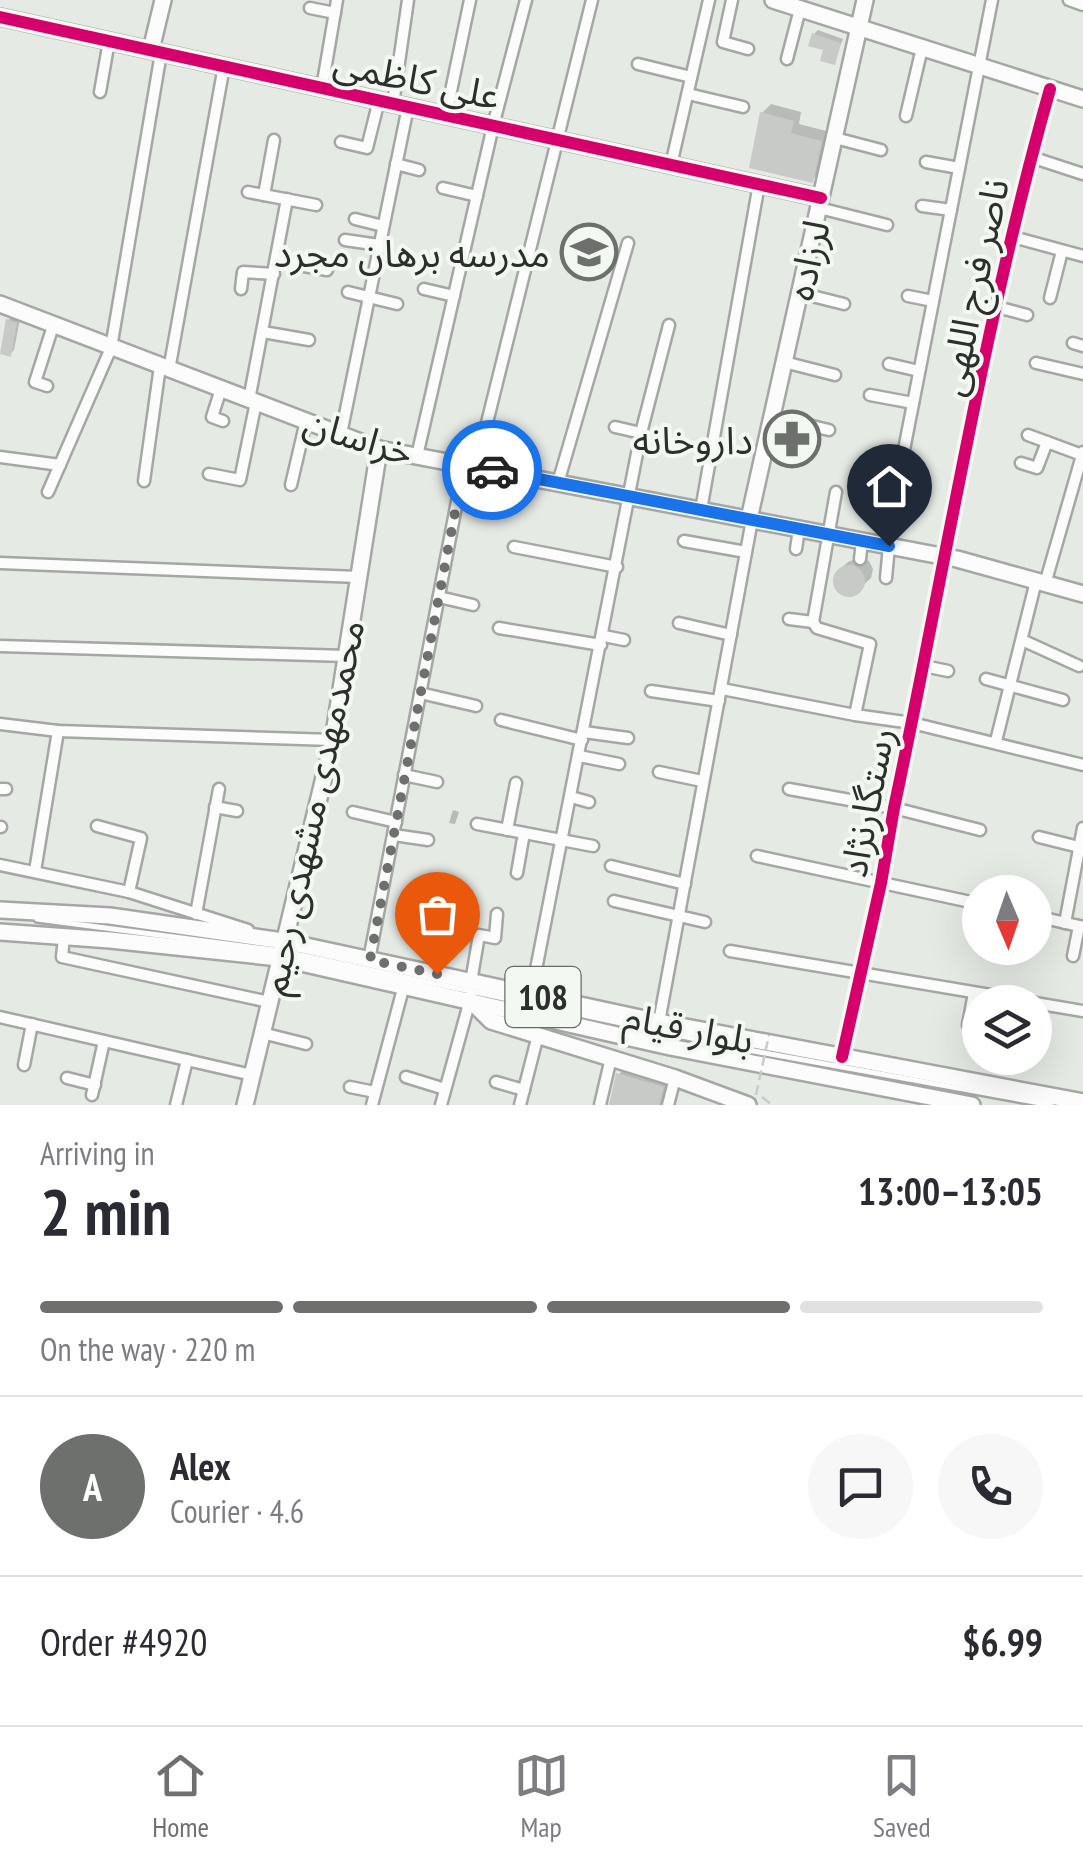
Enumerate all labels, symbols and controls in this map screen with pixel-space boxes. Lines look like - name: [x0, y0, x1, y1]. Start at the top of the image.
- street label: علی کاظمی: [329, 36, 505, 120]
- street label: ناصر فرج اللهی: [925, 174, 1024, 401]
- street label: لرزاده: [774, 215, 840, 305]
- school or university icon: مدرسه برهان مجرد: [559, 222, 619, 282]
- place label: مدرسه برهان مجرد: [274, 228, 550, 277]
- street label: خراسان: [298, 396, 420, 476]
- pharmacy icon: داروخانه: [762, 409, 822, 469]
- place label: داروخانه: [633, 415, 753, 464]
- courier: [442, 420, 542, 520]
- icon: car: [465, 443, 520, 498]
- pin: [847, 444, 932, 547]
- icon: home: [862, 459, 917, 514]
- street label: محمدمهدی مشهدی رحیم: [247, 615, 381, 1000]
- street label: رستگارنژاد: [828, 723, 904, 881]
- pin: [395, 872, 480, 975]
- north arrow: [962, 875, 1052, 965]
- map controls: [962, 875, 1052, 1075]
- icon: bag: [410, 887, 465, 942]
- road number: 108: [506, 967, 580, 1027]
- button: layers: [962, 985, 1052, 1075]
- street label: بلوار قیام: [619, 990, 758, 1069]
- text: Arriving in: [40, 1132, 155, 1174]
- text: 13:00–13:05: [858, 1166, 1043, 1215]
- text: 2 min: [40, 1169, 171, 1253]
- text: On the way · 220 m: [40, 1328, 255, 1370]
- button: chat: [808, 1434, 913, 1539]
- button: phone: [938, 1434, 1043, 1539]
- text: Alex: [170, 1441, 231, 1490]
- text: A: [83, 1462, 102, 1511]
- text: Courier · 4.6: [170, 1490, 304, 1532]
- text: Order #4920: [40, 1617, 207, 1666]
- text: $6.99: [962, 1617, 1043, 1666]
- tab: Home: [152, 1748, 209, 1845]
- tab: Map: [514, 1748, 569, 1845]
- tab: Saved: [873, 1748, 931, 1845]

